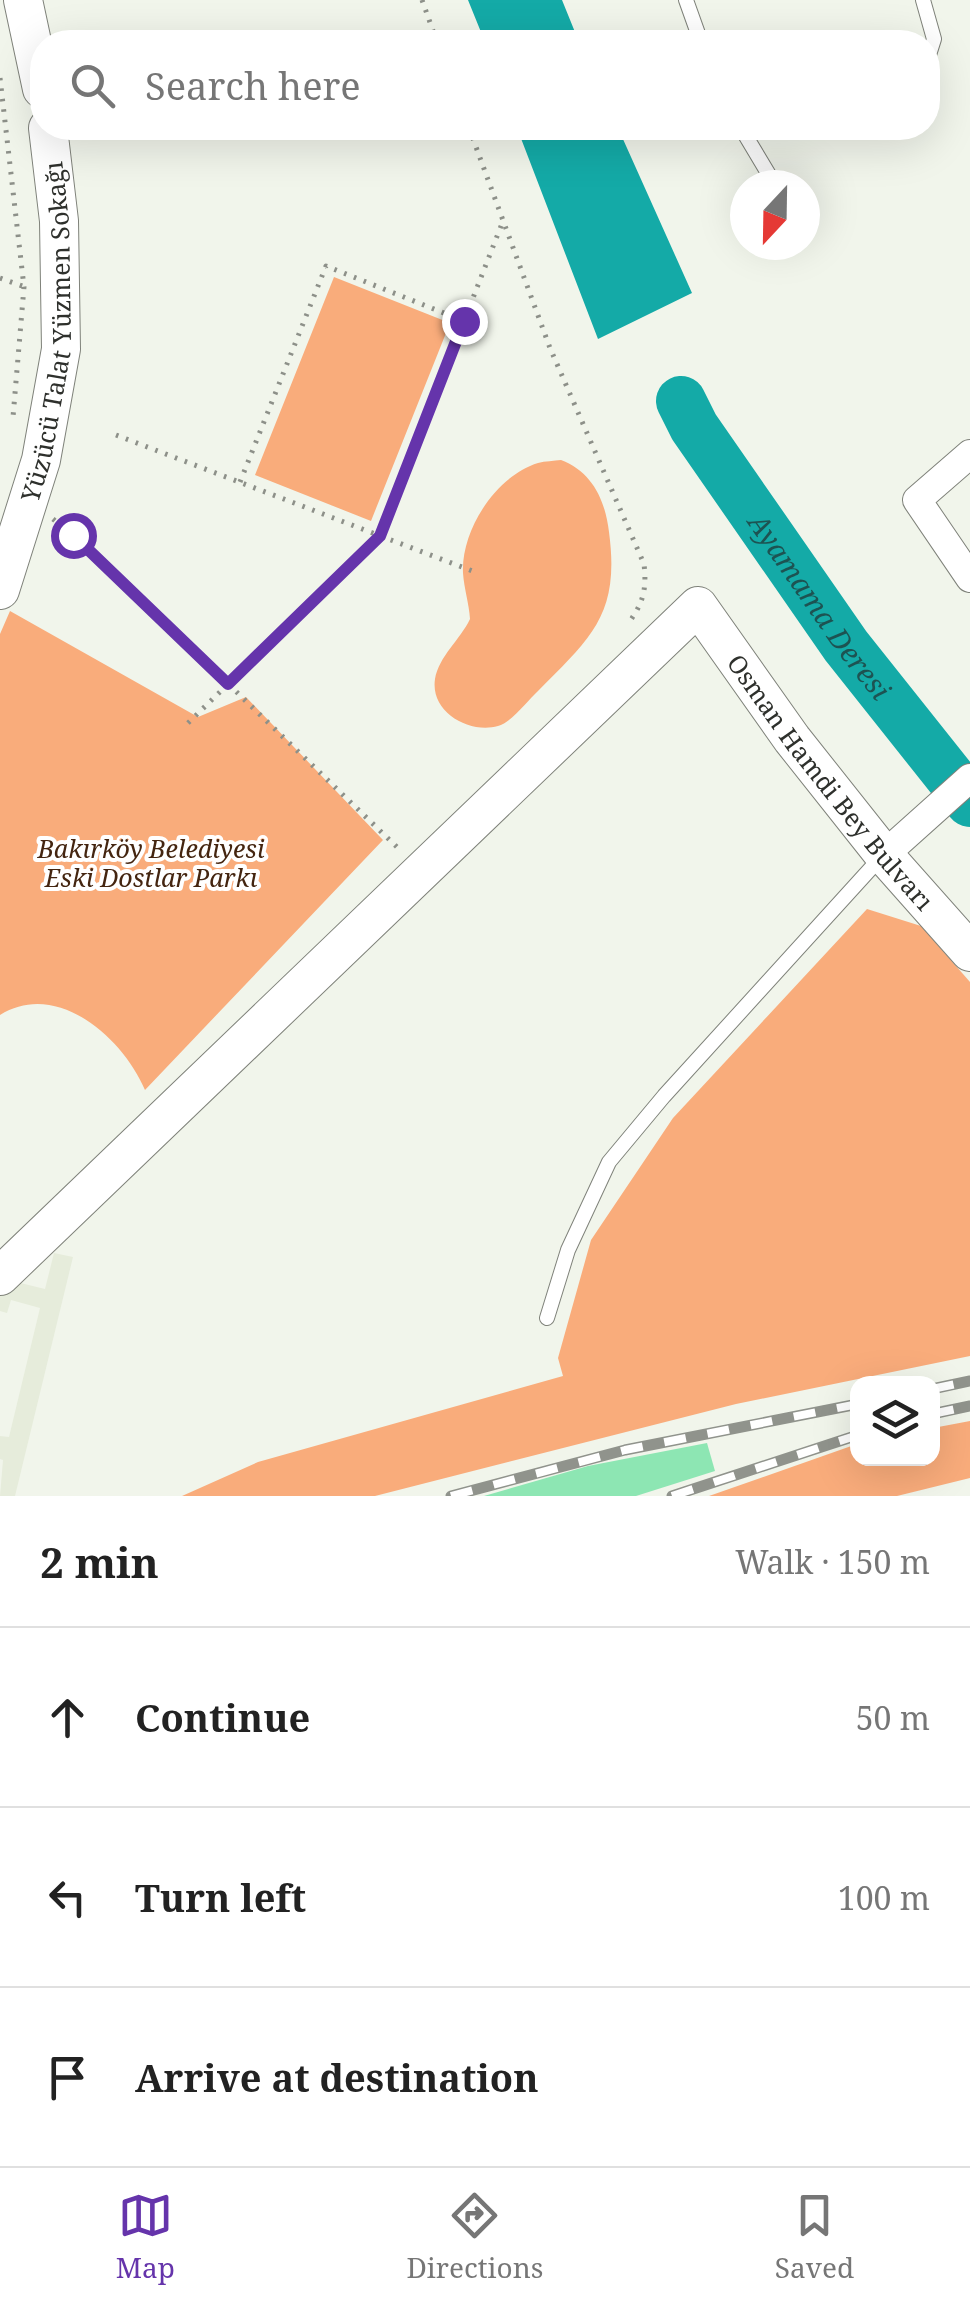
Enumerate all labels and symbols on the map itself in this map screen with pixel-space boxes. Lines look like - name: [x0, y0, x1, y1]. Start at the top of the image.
- street label: Yüzücü Talat Yüzmen Sokağı: [12, 160, 78, 507]
- north arrow: [730, 170, 820, 260]
- route end: [442, 299, 488, 345]
- water label: Ayamama Deresi: [739, 503, 900, 708]
- route start: [51, 513, 97, 559]
- street label: Osman Hamdi Bey Bulvarı: [720, 647, 942, 917]
- park label: Bakırköy Belediyesi Eski Dostlar Parkı: [36, 831, 265, 894]

